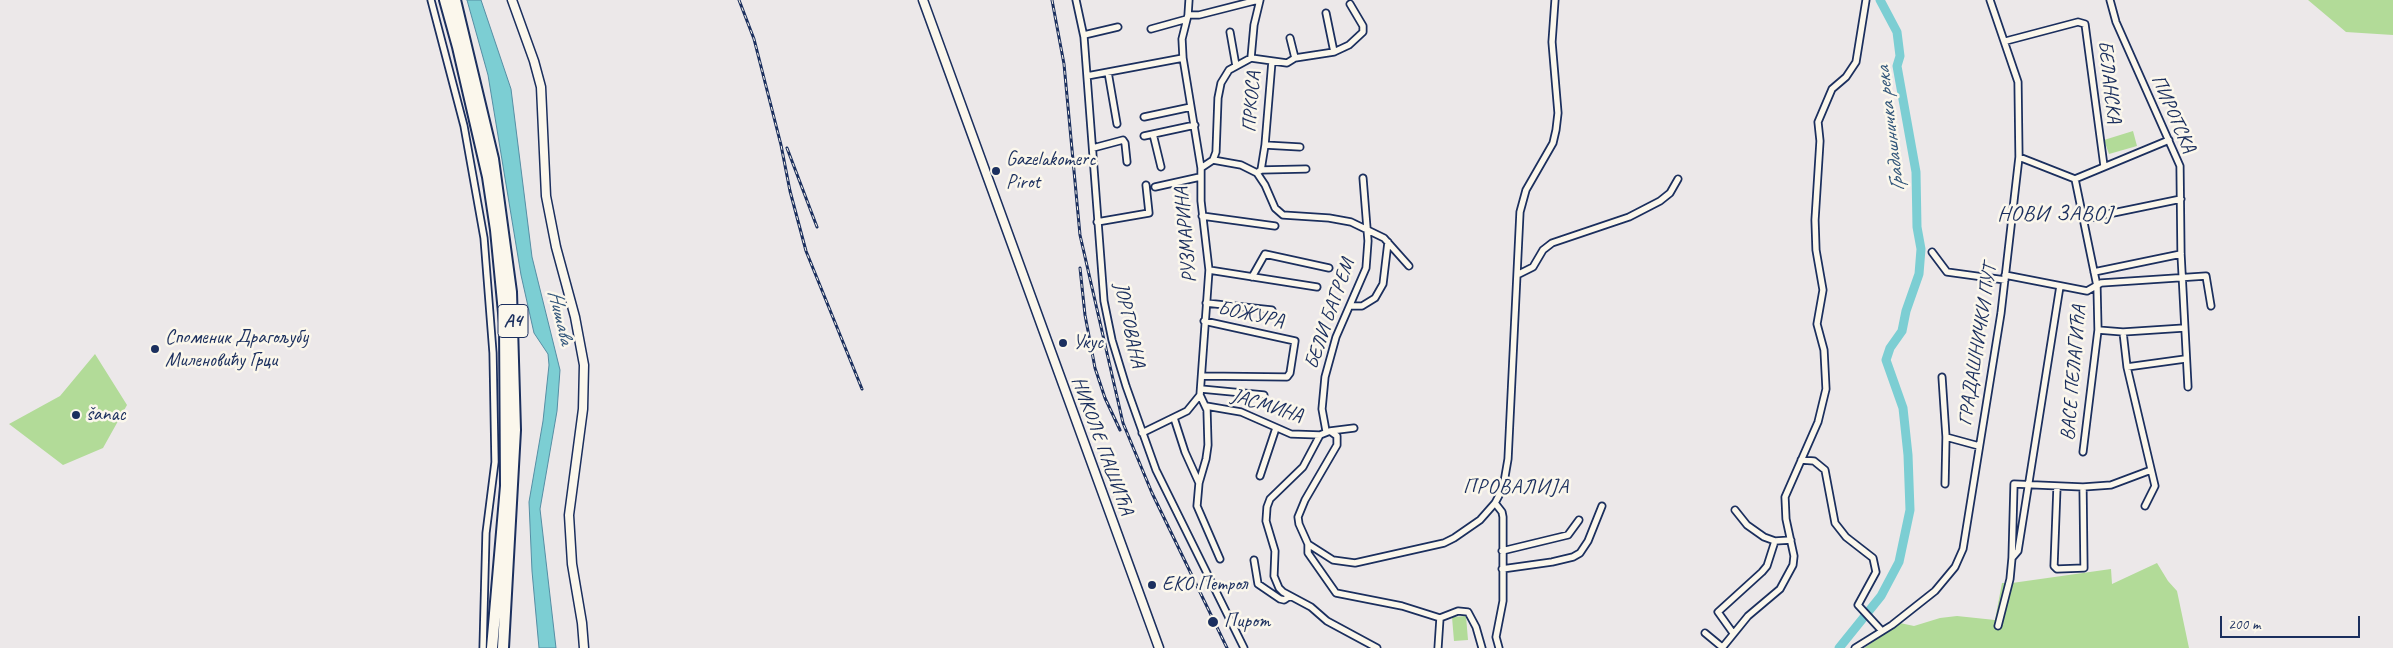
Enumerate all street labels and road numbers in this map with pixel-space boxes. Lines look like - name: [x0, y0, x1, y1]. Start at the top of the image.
- street label: БЕЛАНСКА: [2092, 39, 2126, 125]
- street label: ПРКОСА: [1238, 71, 1266, 133]
- street label: ПИРОТСКА: [2145, 71, 2201, 157]
- street label: РУЗМАРИНА: [1170, 186, 1202, 284]
- street label: БЕЛИ БАГРЕМ: [1300, 256, 1360, 372]
- street label: ГРАДАШНИЧКИ ПУТ: [1953, 263, 2003, 427]
- street label: ЈОРГОВАНА: [1108, 280, 1150, 370]
- street label: БОЖУРА: [1216, 296, 1286, 334]
- road number: A4: [498, 304, 528, 338]
- street label: ВАСЕ ПЕЛАГИЋА: [2056, 304, 2092, 442]
- street label: НИКОЛЕ ПАШИЋА: [1066, 373, 1138, 519]
- street label: ЈАСМИНА: [1228, 384, 1306, 428]

